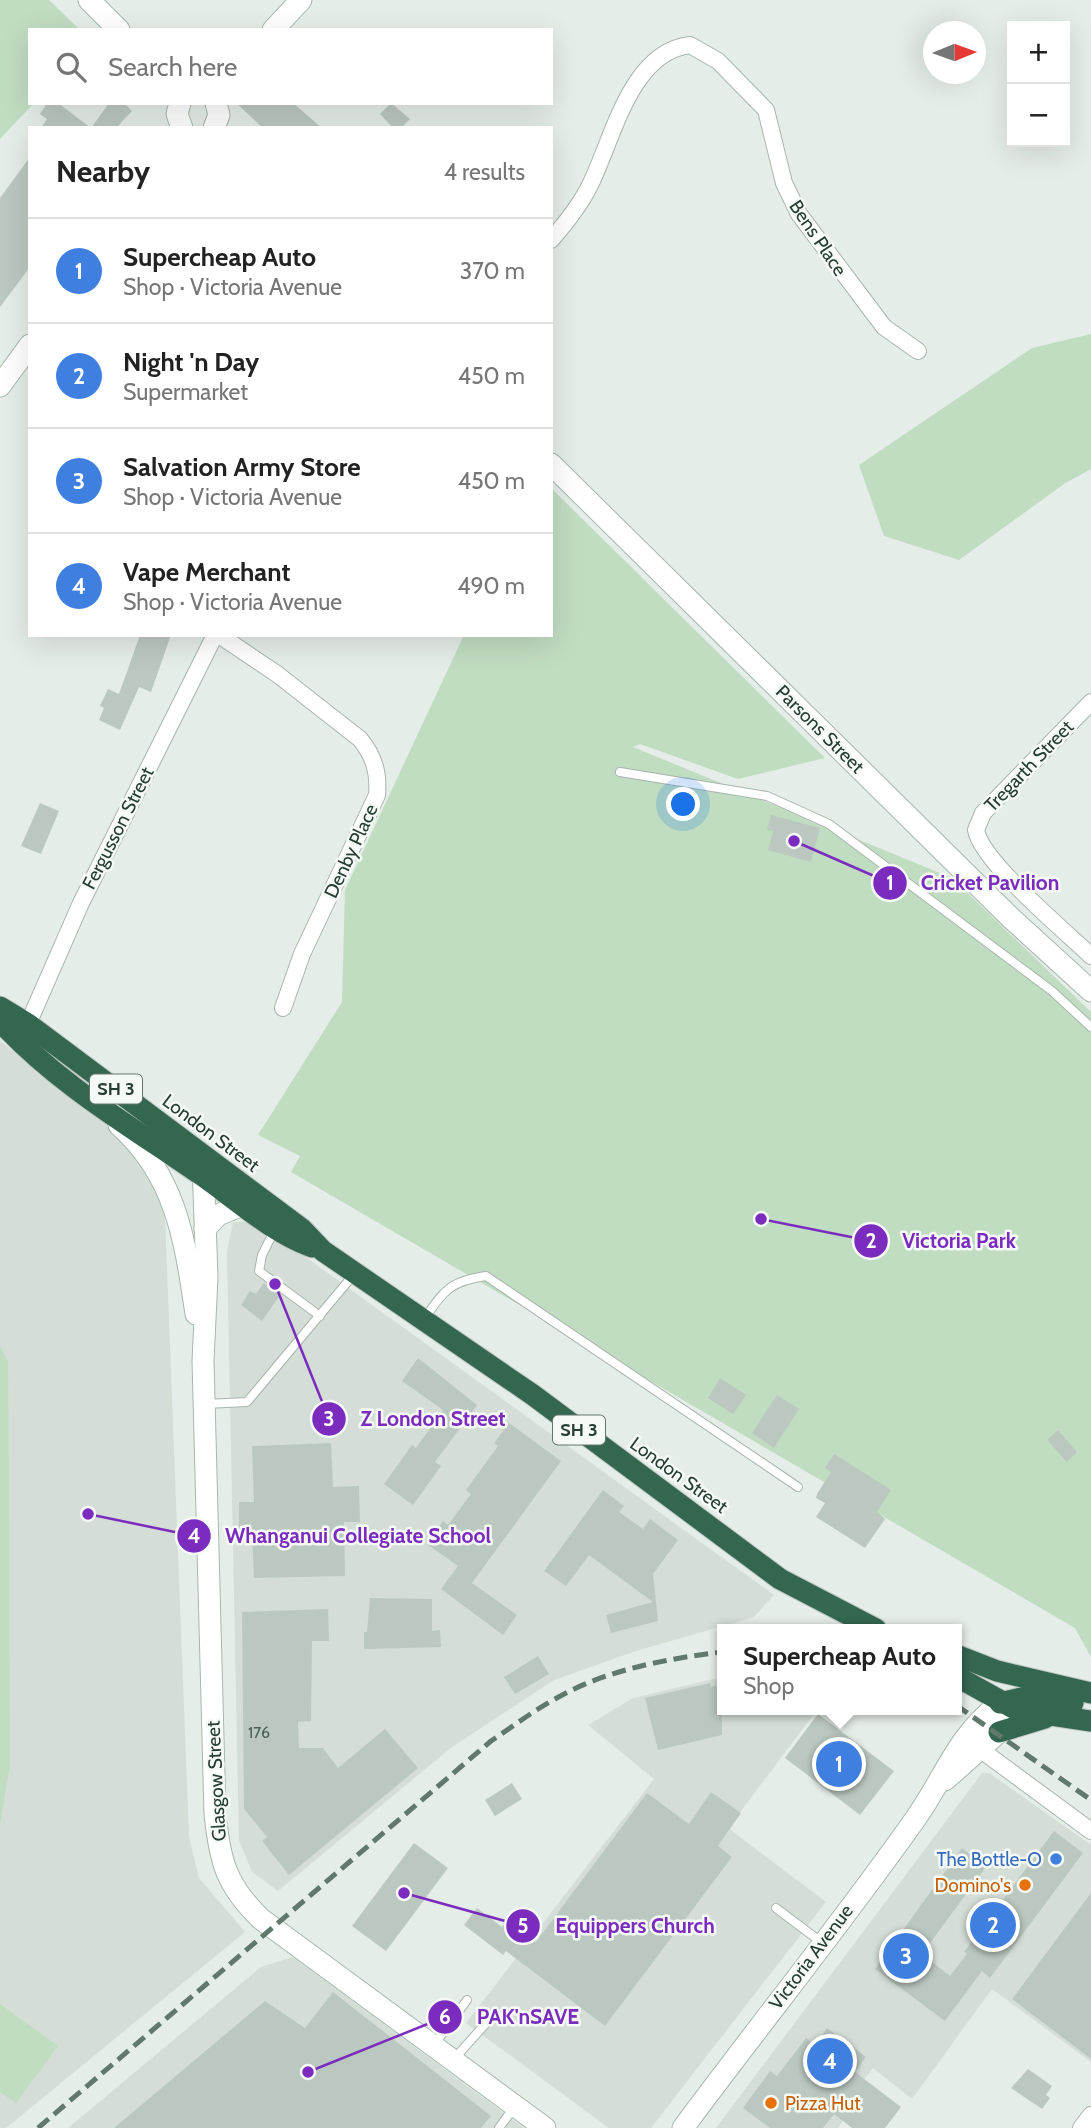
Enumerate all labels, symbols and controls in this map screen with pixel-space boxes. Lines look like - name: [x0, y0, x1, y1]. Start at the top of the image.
- north arrow: [923, 21, 986, 84]
- map controls: [1007, 21, 1070, 147]
- button: +: [1007, 21, 1070, 84]
- search box: [28, 28, 553, 105]
- icon: search: [52, 48, 90, 86]
- text: Search here: [108, 51, 237, 83]
- button: −: [1007, 84, 1070, 147]
- text: Nearby: [56, 153, 150, 190]
- text: 4 results: [444, 158, 525, 186]
- street label: Bens Place: [784, 196, 852, 280]
- text: Supercheap Auto: [123, 241, 316, 273]
- text: 1: [75, 257, 83, 285]
- text: 370 m: [460, 257, 525, 285]
- text: Shop · Victoria Avenue: [123, 273, 342, 301]
- text: Night 'n Day: [123, 346, 259, 378]
- text: 2: [73, 362, 85, 390]
- text: 450 m: [458, 362, 525, 390]
- text: Supermarket: [123, 378, 248, 406]
- text: Salvation Army Store: [123, 451, 361, 483]
- text: 3: [73, 467, 85, 495]
- text: 450 m: [458, 467, 525, 495]
- text: Shop · Victoria Avenue: [123, 483, 342, 511]
- text: Vape Merchant: [123, 556, 290, 588]
- text: 4: [72, 572, 86, 600]
- text: 490 m: [457, 572, 525, 600]
- text: Shop · Victoria Avenue: [123, 588, 342, 616]
- street label: Parsons Street: [771, 680, 869, 778]
- street label: Tregarth Street: [980, 715, 1079, 817]
- street label: Fergusson Street: [77, 763, 159, 893]
- your location: [666, 787, 700, 821]
- street label: Denby Place: [319, 800, 383, 902]
- callout: Cricket Pavilion: [872, 862, 1074, 904]
- text: 1: [886, 870, 894, 895]
- text: Cricket Pavilion: [921, 870, 1059, 895]
- road number: SH 3: [90, 1074, 142, 1104]
- street label: London Street: [158, 1089, 264, 1177]
- callout: Victoria Park: [853, 1220, 1030, 1262]
- text: 2: [865, 1228, 877, 1253]
- text: Victoria Park: [902, 1228, 1017, 1253]
- callout: Z London Street: [312, 1398, 520, 1440]
- text: 3: [323, 1406, 335, 1431]
- text: Z London Street: [360, 1406, 506, 1431]
- road number: SH 3: [553, 1415, 605, 1444]
- street label: London Street: [626, 1432, 733, 1518]
- callout: Whanganui Collegiate School: [176, 1515, 505, 1557]
- text: 4: [187, 1523, 201, 1548]
- text: Whanganui Collegiate School: [225, 1523, 491, 1548]
- popup: [717, 1624, 962, 1715]
- text: Supercheap Auto: [743, 1640, 936, 1672]
- text: Shop: [743, 1672, 794, 1700]
- street label: Glasgow Street: [201, 1719, 231, 1842]
- house number: 176: [248, 1723, 270, 1742]
- pin: 1: [816, 1738, 862, 1790]
- place label: The Bottle-O: [936, 1848, 1042, 1871]
- marker: The Bottle-O: [1048, 1851, 1064, 1867]
- place label: Domino's: [935, 1874, 1011, 1897]
- marker: Domino's: [1017, 1877, 1033, 1893]
- pin: 2: [970, 1899, 1016, 1951]
- street label: Victoria Avenue: [764, 1900, 858, 2014]
- callout: Equippers Church: [506, 1905, 728, 1947]
- text: 5: [517, 1913, 529, 1938]
- text: Equippers Church: [555, 1913, 715, 1938]
- pin: 3: [883, 1930, 929, 1982]
- callout: PAK'nSAVE: [427, 1996, 593, 2038]
- text: 6: [439, 2004, 451, 2029]
- text: PAK'nSAVE: [477, 2004, 579, 2029]
- pin: 4: [807, 2035, 853, 2087]
- place label: Pizza Hut: [785, 2092, 861, 2115]
- marker: Pizza Hut: [763, 2095, 779, 2111]

